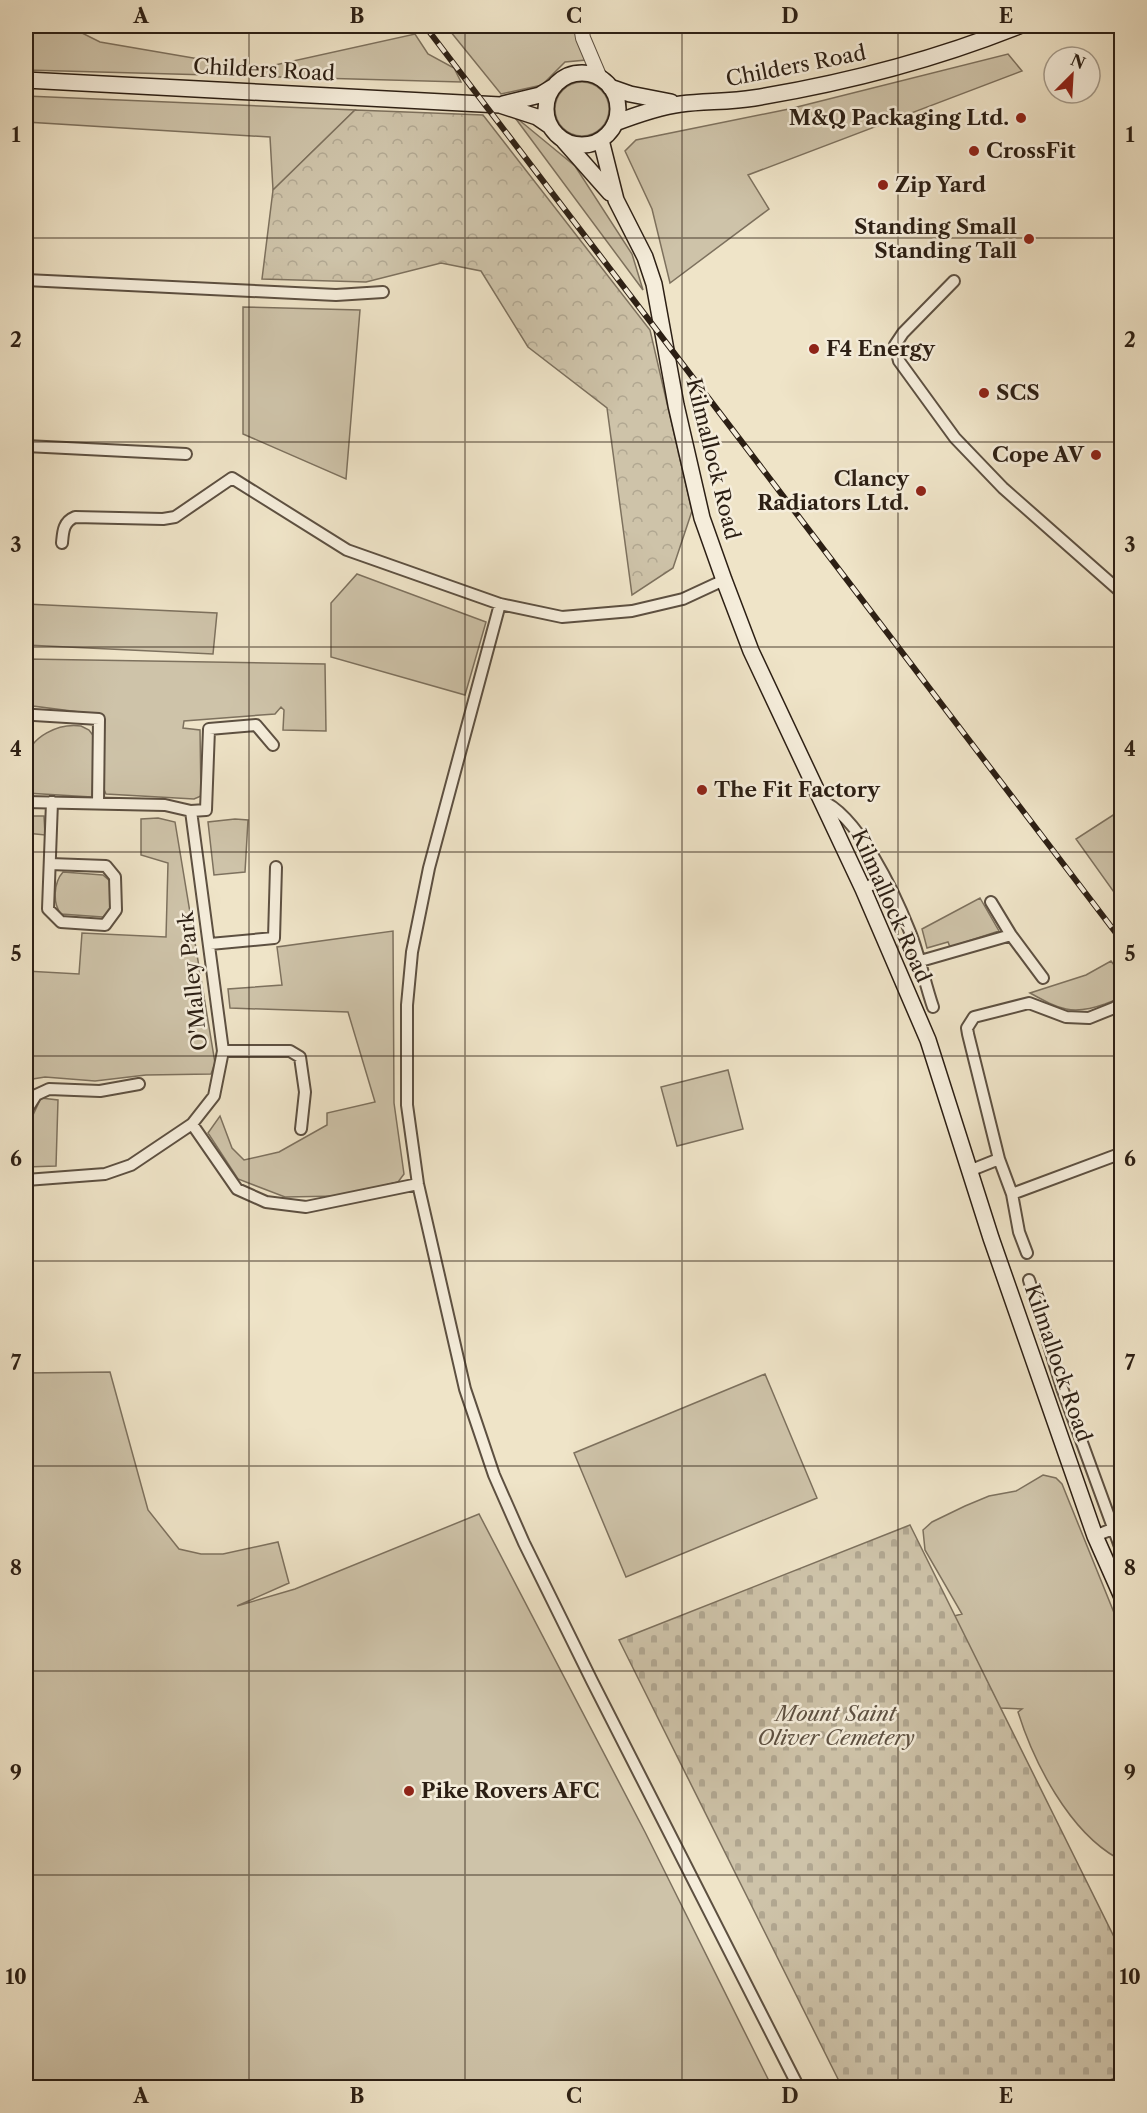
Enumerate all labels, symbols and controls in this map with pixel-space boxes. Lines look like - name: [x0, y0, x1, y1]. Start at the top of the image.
- text: A: [132, 4, 149, 28]
- text: B: [350, 4, 365, 28]
- text: C: [566, 4, 582, 28]
- text: D: [781, 4, 799, 28]
- text: E: [999, 4, 1013, 28]
- street label: Childers Road: [724, 40, 868, 91]
- north arrow: [1042, 45, 1102, 105]
- text: N: [1068, 49, 1089, 73]
- street label: Childers Road: [192, 53, 336, 86]
- place label: M&Q Packaging Ltd.: [789, 105, 1009, 130]
- marker: M&Q Packaging Ltd.: [1014, 111, 1028, 125]
- text: 1: [12, 123, 21, 147]
- text: 1: [1126, 123, 1135, 147]
- place label: CrossFit: [986, 138, 1076, 163]
- marker: CrossFit: [967, 144, 981, 158]
- place label: Zip Yard: [895, 172, 986, 197]
- marker: Zip Yard: [876, 178, 890, 192]
- place label: Standing Small Standing Tall: [854, 214, 1017, 263]
- marker: Standing Small Standing Tall: [1022, 232, 1036, 246]
- text: 2: [10, 328, 22, 352]
- text: 2: [1124, 328, 1136, 352]
- place label: F4 Energy: [826, 336, 936, 361]
- marker: F4 Energy: [807, 342, 821, 356]
- street label: Kilmallock Road: [681, 376, 746, 542]
- place label: SCS: [996, 380, 1040, 405]
- marker: SCS: [977, 386, 991, 400]
- place label: Cope AV: [992, 442, 1085, 467]
- marker: Cope AV: [1089, 448, 1103, 462]
- place label: Clancy Radiators Ltd.: [757, 466, 910, 515]
- marker: Clancy Radiators Ltd.: [914, 484, 928, 498]
- text: 3: [10, 533, 22, 557]
- text: 3: [1124, 533, 1136, 557]
- text: 4: [10, 737, 22, 761]
- text: 4: [1124, 737, 1136, 761]
- place label: The Fit Factory: [714, 777, 881, 802]
- marker: The Fit Factory: [695, 783, 709, 797]
- street label: Kilmallock Road: [846, 825, 937, 987]
- street label: O'Malley Park: [173, 909, 212, 1052]
- text: 5: [10, 942, 22, 966]
- text: 5: [1124, 942, 1136, 966]
- text: 6: [10, 1147, 22, 1171]
- text: 6: [1124, 1147, 1136, 1171]
- street label: Kilmallock Road: [1020, 1281, 1097, 1445]
- text: 7: [11, 1351, 22, 1375]
- text: 7: [1125, 1351, 1136, 1375]
- text: 8: [10, 1556, 22, 1580]
- text: 8: [1124, 1556, 1136, 1580]
- park label: Mount Saint Oliver Cemetery: [757, 1701, 915, 1750]
- text: 9: [10, 1761, 22, 1785]
- text: 9: [1124, 1761, 1136, 1785]
- place label: Pike Rovers AFC: [421, 1778, 600, 1803]
- marker: Pike Rovers AFC: [402, 1784, 416, 1798]
- text: 10: [5, 1965, 27, 1989]
- text: 10: [1119, 1965, 1141, 1989]
- text: A: [132, 2084, 149, 2108]
- text: B: [350, 2084, 365, 2108]
- text: C: [566, 2084, 582, 2108]
- text: D: [781, 2084, 799, 2108]
- text: E: [999, 2084, 1013, 2108]

